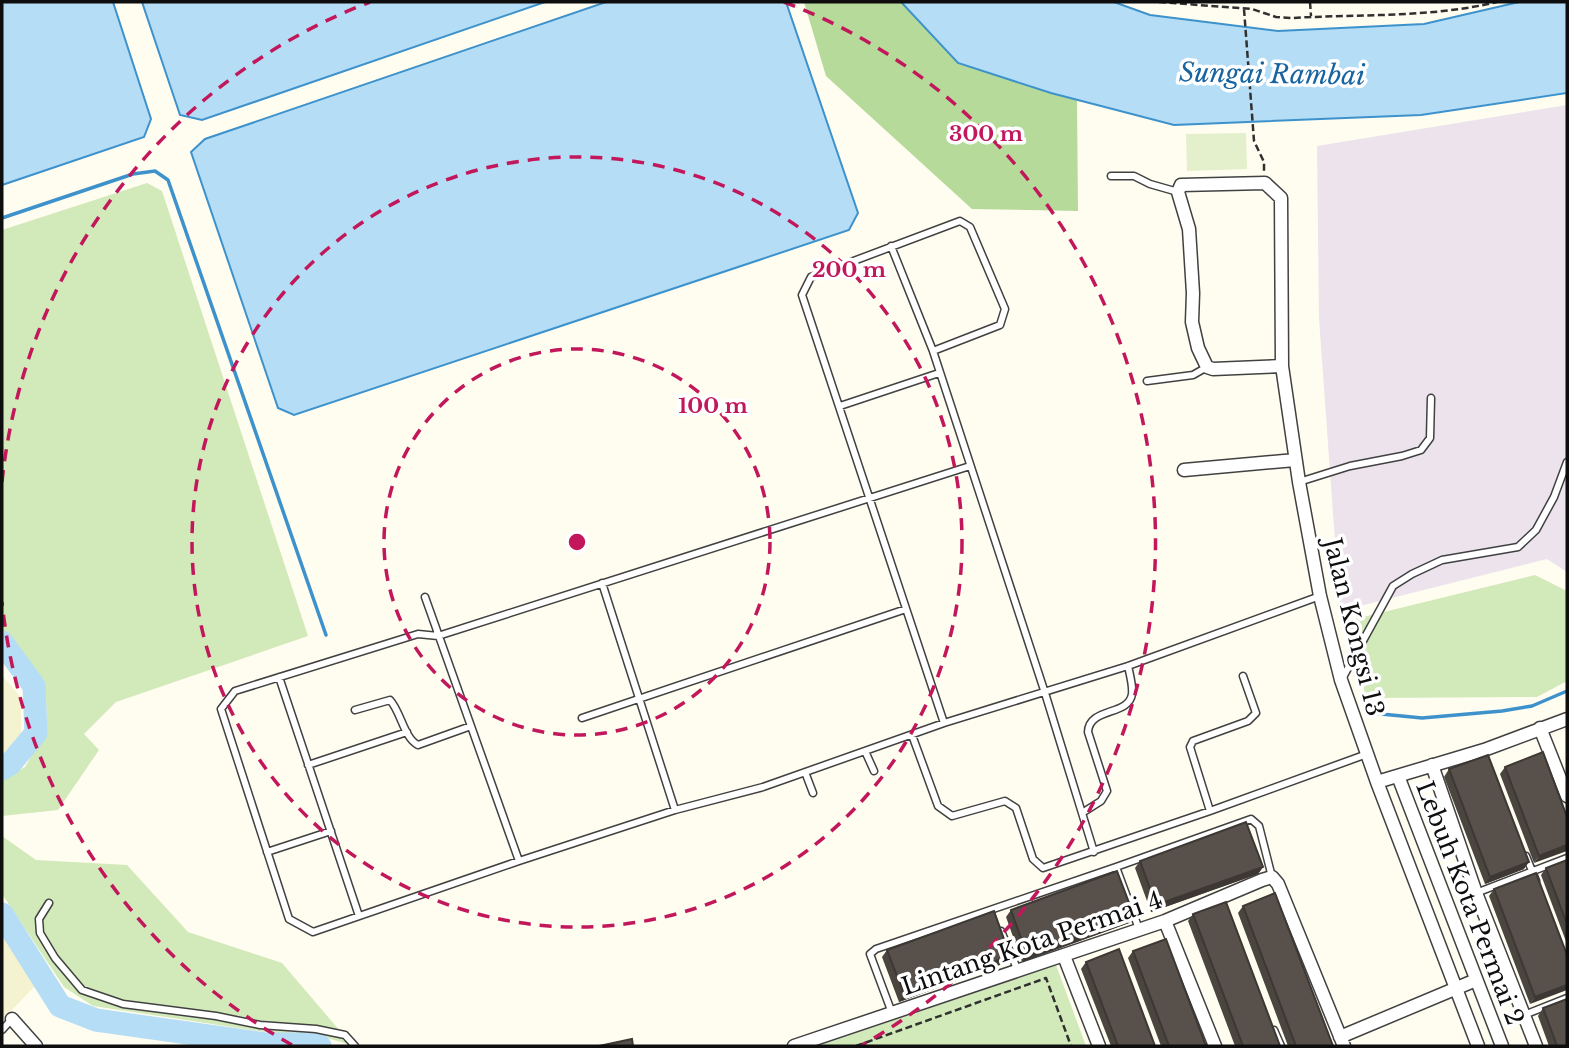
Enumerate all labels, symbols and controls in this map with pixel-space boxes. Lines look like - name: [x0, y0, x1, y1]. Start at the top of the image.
- water label: Sungai Rambai: [1179, 56, 1365, 92]
- text: 300 m: [949, 121, 1023, 147]
- text: 200 m: [812, 257, 886, 283]
- text: 100 m: [678, 393, 748, 419]
- centre of rings: [565, 530, 589, 554]
- street label: Jalan Kongsi 13: [1317, 532, 1390, 719]
- street label: Lebuh Kota Permai 2: [1410, 777, 1530, 1029]
- street label: Lintang Kota Permai 4: [898, 885, 1166, 1001]

